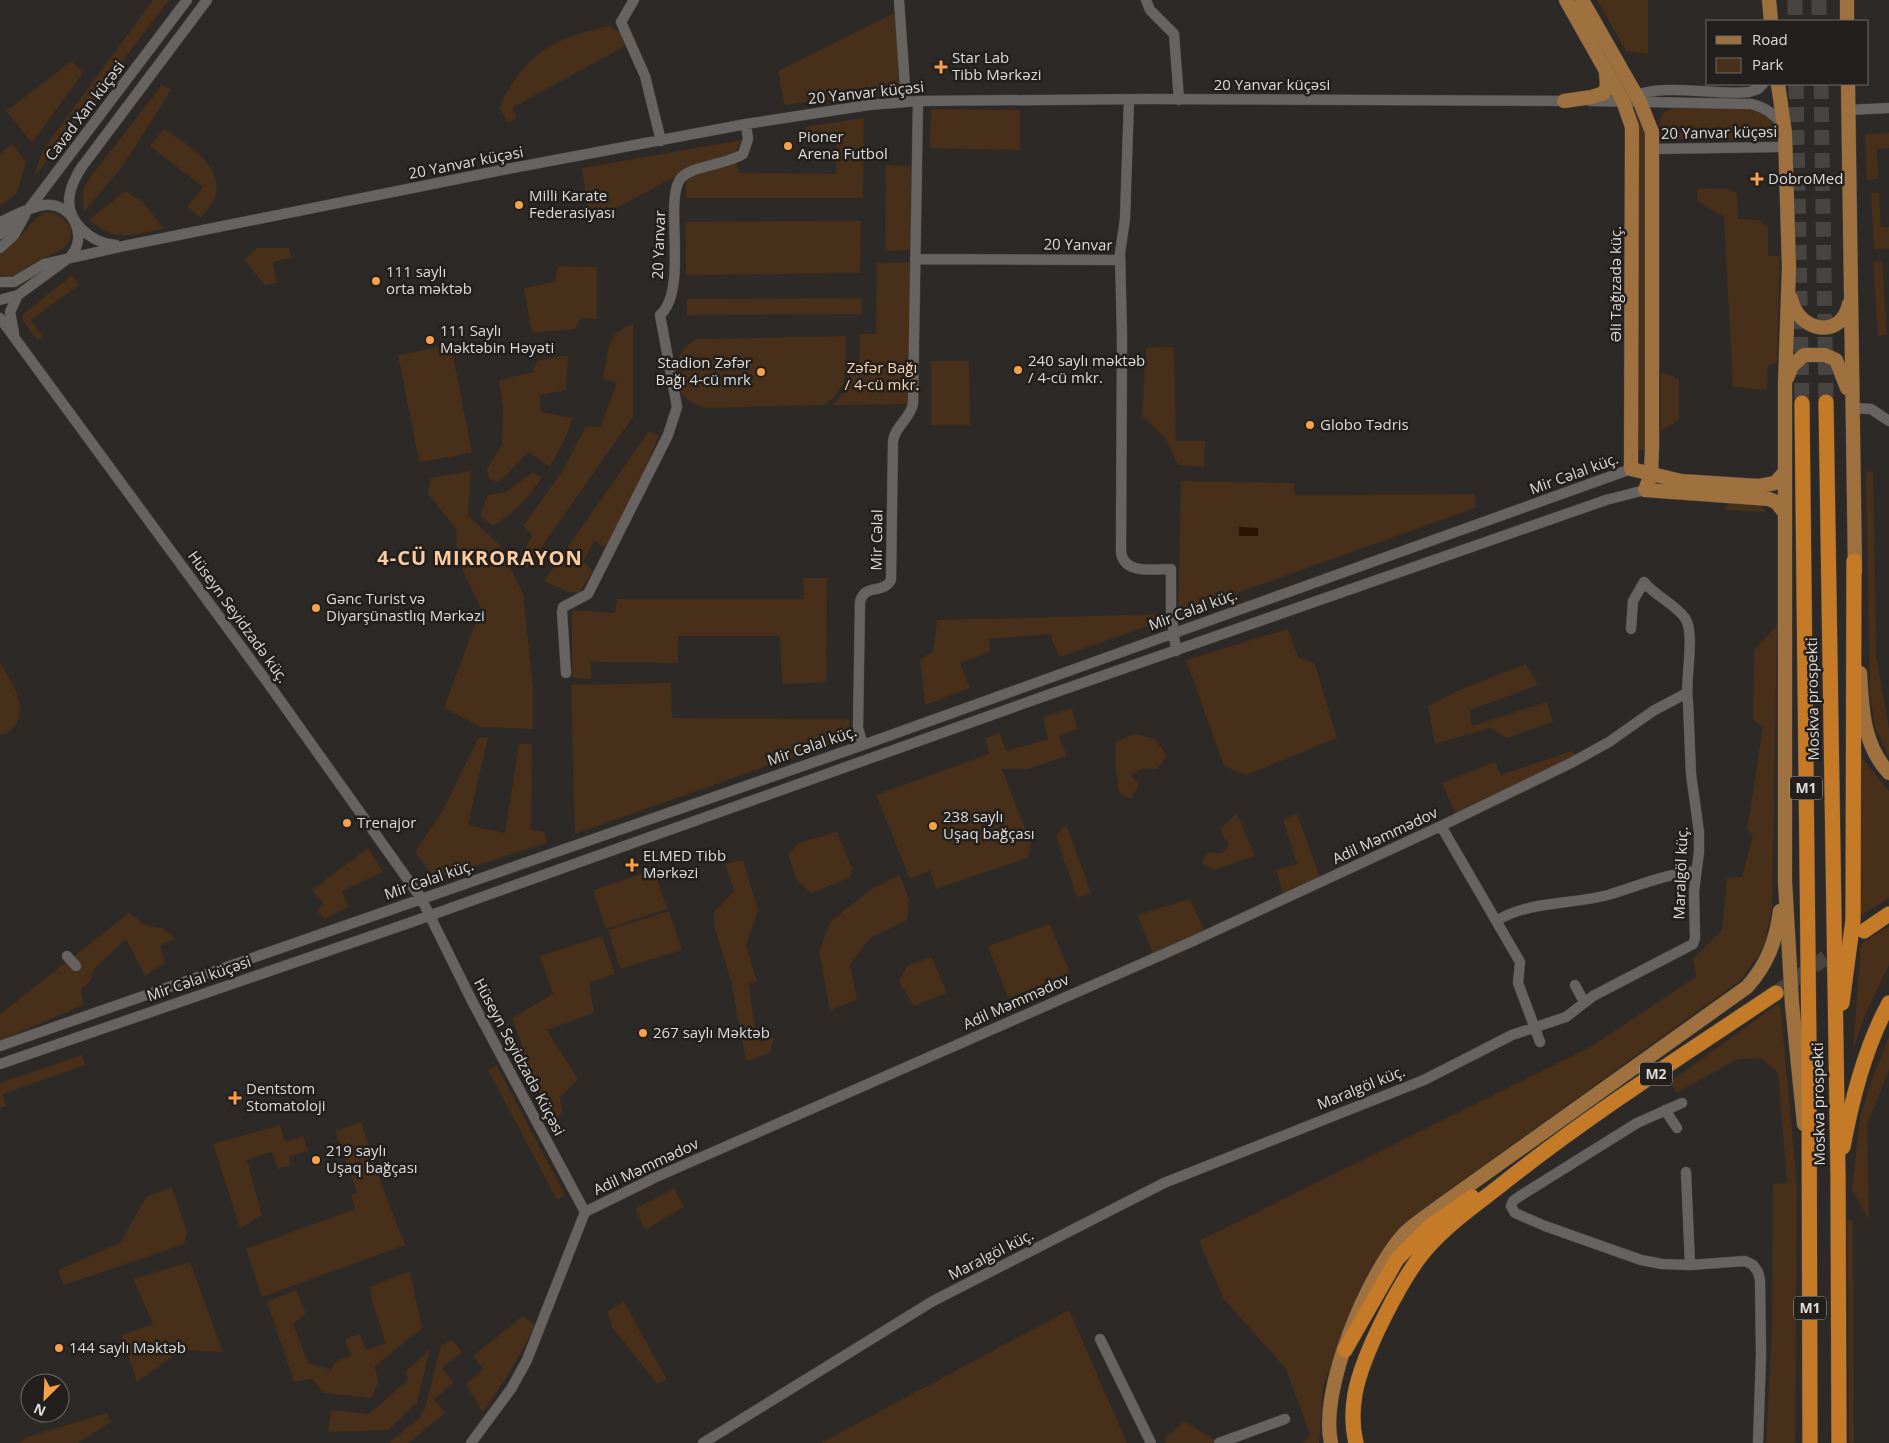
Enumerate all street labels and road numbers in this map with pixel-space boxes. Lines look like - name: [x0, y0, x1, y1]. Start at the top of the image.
- street label: Cavad Xan küçəsi: [40, 56, 128, 164]
- street label: 20 Yanvar küçəsi: [1214, 74, 1330, 94]
- street label: 20 Yanvar küçəsi: [807, 76, 925, 108]
- street label: 20 Yanvar küçəsi: [1661, 121, 1777, 143]
- street label: 20 Yanvar küçəsi: [407, 141, 525, 183]
- street label: 20 Yanvar: [647, 210, 669, 280]
- street label: Əli Tağızadə küç.: [1605, 226, 1625, 342]
- street label: 20 Yanvar: [1043, 233, 1113, 255]
- street label: Mir Cəlal küç.: [1526, 448, 1621, 498]
- street label: Mir Cəlal: [865, 509, 887, 571]
- street label: Hüseyn Seyidzadə küç.: [184, 546, 294, 686]
- street label: Mir Cəlal küç.: [1145, 584, 1240, 634]
- street label: Moskva prospekti: [1801, 637, 1823, 761]
- street label: Mir Cəlal küç.: [764, 720, 859, 770]
- road number: M1: [1790, 776, 1822, 800]
- street label: Adil Məmmədov: [1329, 802, 1441, 868]
- street label: Maralgöl küç.: [1668, 826, 1692, 920]
- street label: Mir Cəlal küç.: [381, 854, 476, 904]
- street label: Mir Cəlal küçəsi: [144, 951, 253, 1005]
- street label: Adil Məmmədov: [959, 969, 1072, 1033]
- street label: Hüseyn Seyidzadə Küçəsi: [470, 974, 570, 1139]
- street label: Moskva prospekti: [1807, 1042, 1829, 1166]
- street label: Maralgöl küç.: [1314, 1060, 1408, 1114]
- road number: M2: [1640, 1062, 1672, 1086]
- street label: Adil Məmmədov: [590, 1133, 702, 1199]
- street label: Maralgöl küç.: [945, 1224, 1037, 1284]
- road number: M1: [1794, 1296, 1826, 1320]

